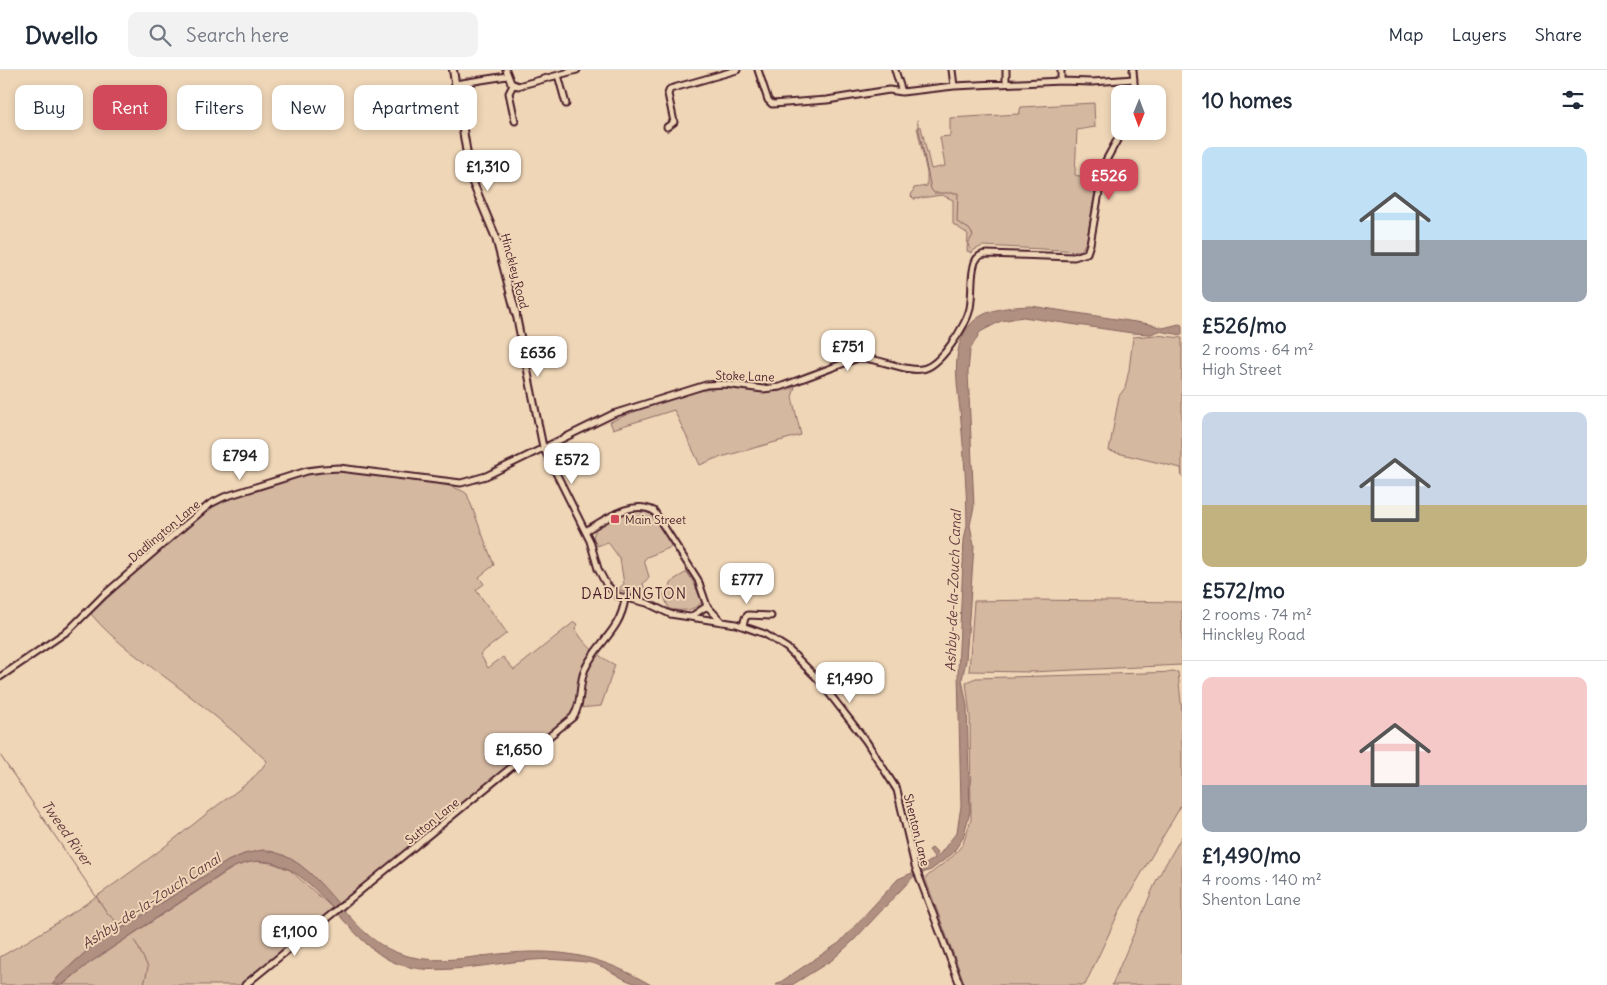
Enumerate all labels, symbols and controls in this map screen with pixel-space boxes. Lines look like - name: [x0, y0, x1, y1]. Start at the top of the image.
- search box: [128, 12, 478, 57]
- text: Dwello: [25, 20, 98, 50]
- icon: search: [146, 21, 174, 49]
- text: Search here: [186, 23, 289, 47]
- text: Map: [1388, 23, 1423, 46]
- text: Layers: [1451, 23, 1507, 46]
- text: Share: [1535, 23, 1582, 46]
- chip: Buy: [15, 85, 83, 130]
- chip: Rent: [93, 85, 167, 130]
- chip: Filters: [177, 85, 262, 130]
- chip: New: [272, 85, 344, 130]
- chip: Apartment: [354, 85, 477, 130]
- north arrow: [1111, 85, 1166, 140]
- map controls: [1111, 85, 1166, 140]
- icon: filters: [1559, 86, 1587, 114]
- text: 10 homes: [1202, 87, 1292, 114]
- pin: £1,310: [447, 150, 529, 192]
- text: £1,310: [466, 156, 510, 176]
- pin: £526: [1079, 158, 1139, 201]
- text: £526: [1091, 165, 1127, 185]
- icon: home: [1350, 179, 1440, 269]
- street label: Hinckley Road: [498, 232, 532, 310]
- text: £526/mo: [1202, 312, 1287, 339]
- pin: £751: [818, 330, 878, 372]
- pin: £636: [508, 336, 568, 378]
- text: £751: [832, 336, 864, 356]
- text: 2 rooms · 64 m²: [1202, 339, 1314, 359]
- text: £636: [520, 342, 556, 362]
- text: High Street: [1202, 359, 1282, 379]
- street label: Stoke Lane: [715, 367, 775, 385]
- pin: £794: [210, 438, 270, 481]
- pin: £572: [542, 442, 602, 485]
- text: £794: [223, 445, 257, 465]
- icon: home: [1350, 445, 1440, 535]
- text: £572: [555, 449, 589, 469]
- street label: Dadlington Lane: [125, 497, 203, 565]
- water label: Ashby-de-la-Zouch Canal: [941, 508, 965, 672]
- place label: Main Street: [625, 512, 686, 527]
- marker: Main Street: [609, 513, 621, 525]
- pin: £777: [717, 562, 777, 605]
- text: £777: [731, 569, 763, 589]
- text: £572/mo: [1202, 577, 1285, 604]
- district label: DADLINGTON: [581, 584, 687, 603]
- text: 2 rooms · 74 m²: [1202, 604, 1312, 624]
- text: Hinckley Road: [1202, 624, 1305, 644]
- pin: £1,490: [809, 662, 891, 704]
- text: £1,490: [827, 668, 873, 688]
- icon: home: [1350, 710, 1440, 800]
- pin: £1,650: [478, 732, 560, 775]
- text: £1,650: [495, 739, 543, 759]
- street label: Shenton Lane: [901, 792, 933, 868]
- street label: Sutton Lane: [402, 795, 462, 847]
- water label: Tweed River: [38, 797, 98, 871]
- text: £1,490/mo: [1202, 842, 1301, 869]
- water label: Ashby-de-la-Zouch Canal: [78, 848, 225, 953]
- text: 4 rooms · 140 m²: [1202, 869, 1322, 889]
- text: Shenton Lane: [1202, 889, 1301, 909]
- pin: £1,100: [254, 914, 336, 957]
- text: £1,100: [273, 921, 317, 941]

